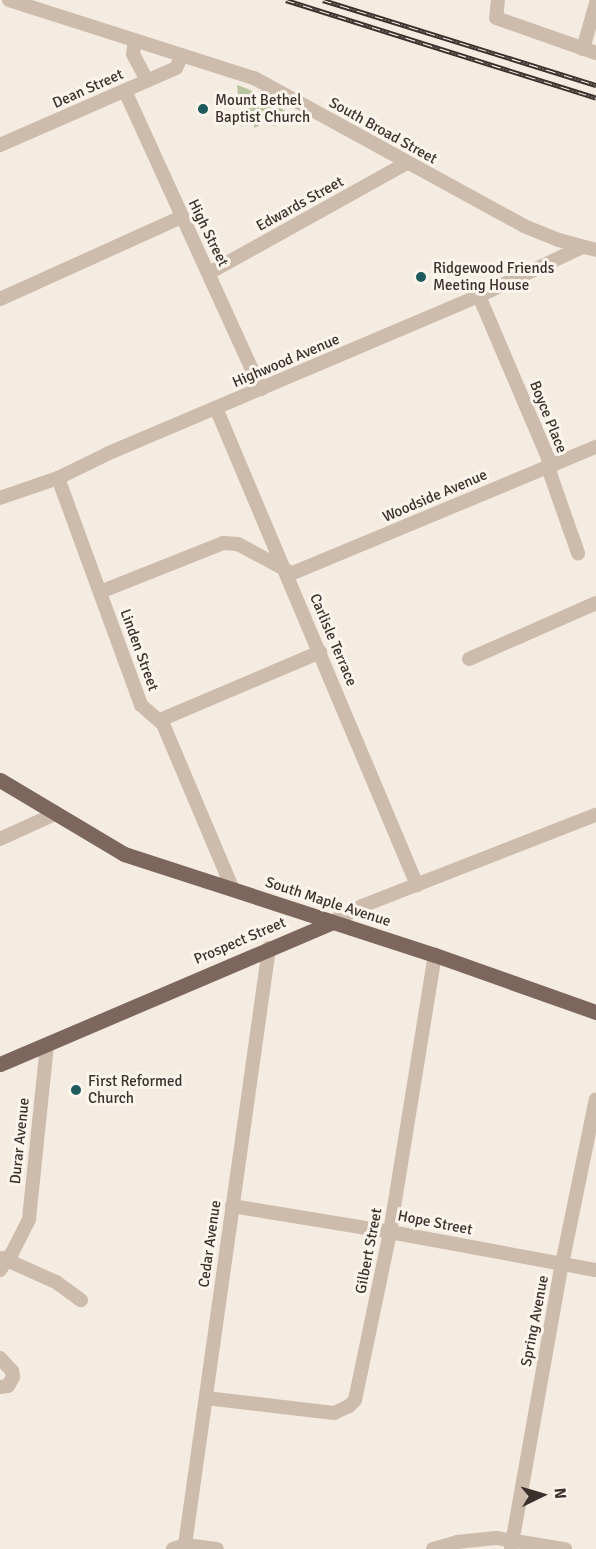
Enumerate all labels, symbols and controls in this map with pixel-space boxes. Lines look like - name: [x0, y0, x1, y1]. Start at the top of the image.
- street label: Dean Street: [50, 65, 126, 113]
- place label: Mount Bethel Baptist Church: [215, 91, 310, 126]
- street label: South Broad Street: [326, 94, 440, 168]
- marker: Mount Bethel Baptist Church: [196, 102, 210, 116]
- street label: Edwards Street: [253, 173, 347, 235]
- street label: High Street: [184, 196, 232, 270]
- place label: Ridgewood Friends Meeting House: [433, 259, 554, 294]
- marker: Ridgewood Friends Meeting House: [414, 270, 428, 284]
- street label: Highwood Avenue: [230, 330, 342, 392]
- street label: Boyce Place: [525, 378, 571, 456]
- street label: Woodside Avenue: [380, 466, 490, 526]
- street label: Carlisle Terrace: [305, 591, 361, 689]
- street label: Linden Street: [116, 607, 162, 693]
- street label: South Maple Avenue: [263, 873, 393, 931]
- street label: Prospect Street: [191, 914, 289, 968]
- place label: First Reformed Church: [88, 1072, 182, 1107]
- marker: First Reformed Church: [69, 1083, 83, 1097]
- street label: Durar Avenue: [7, 1097, 33, 1185]
- street label: Cedar Avenue: [195, 1199, 225, 1289]
- street label: Gilbert Street: [352, 1207, 386, 1295]
- street label: Hope Street: [396, 1207, 474, 1239]
- street label: Spring Avenue: [517, 1274, 553, 1368]
- north arrow: [512, 1465, 572, 1525]
- text: N: [549, 1487, 570, 1500]

